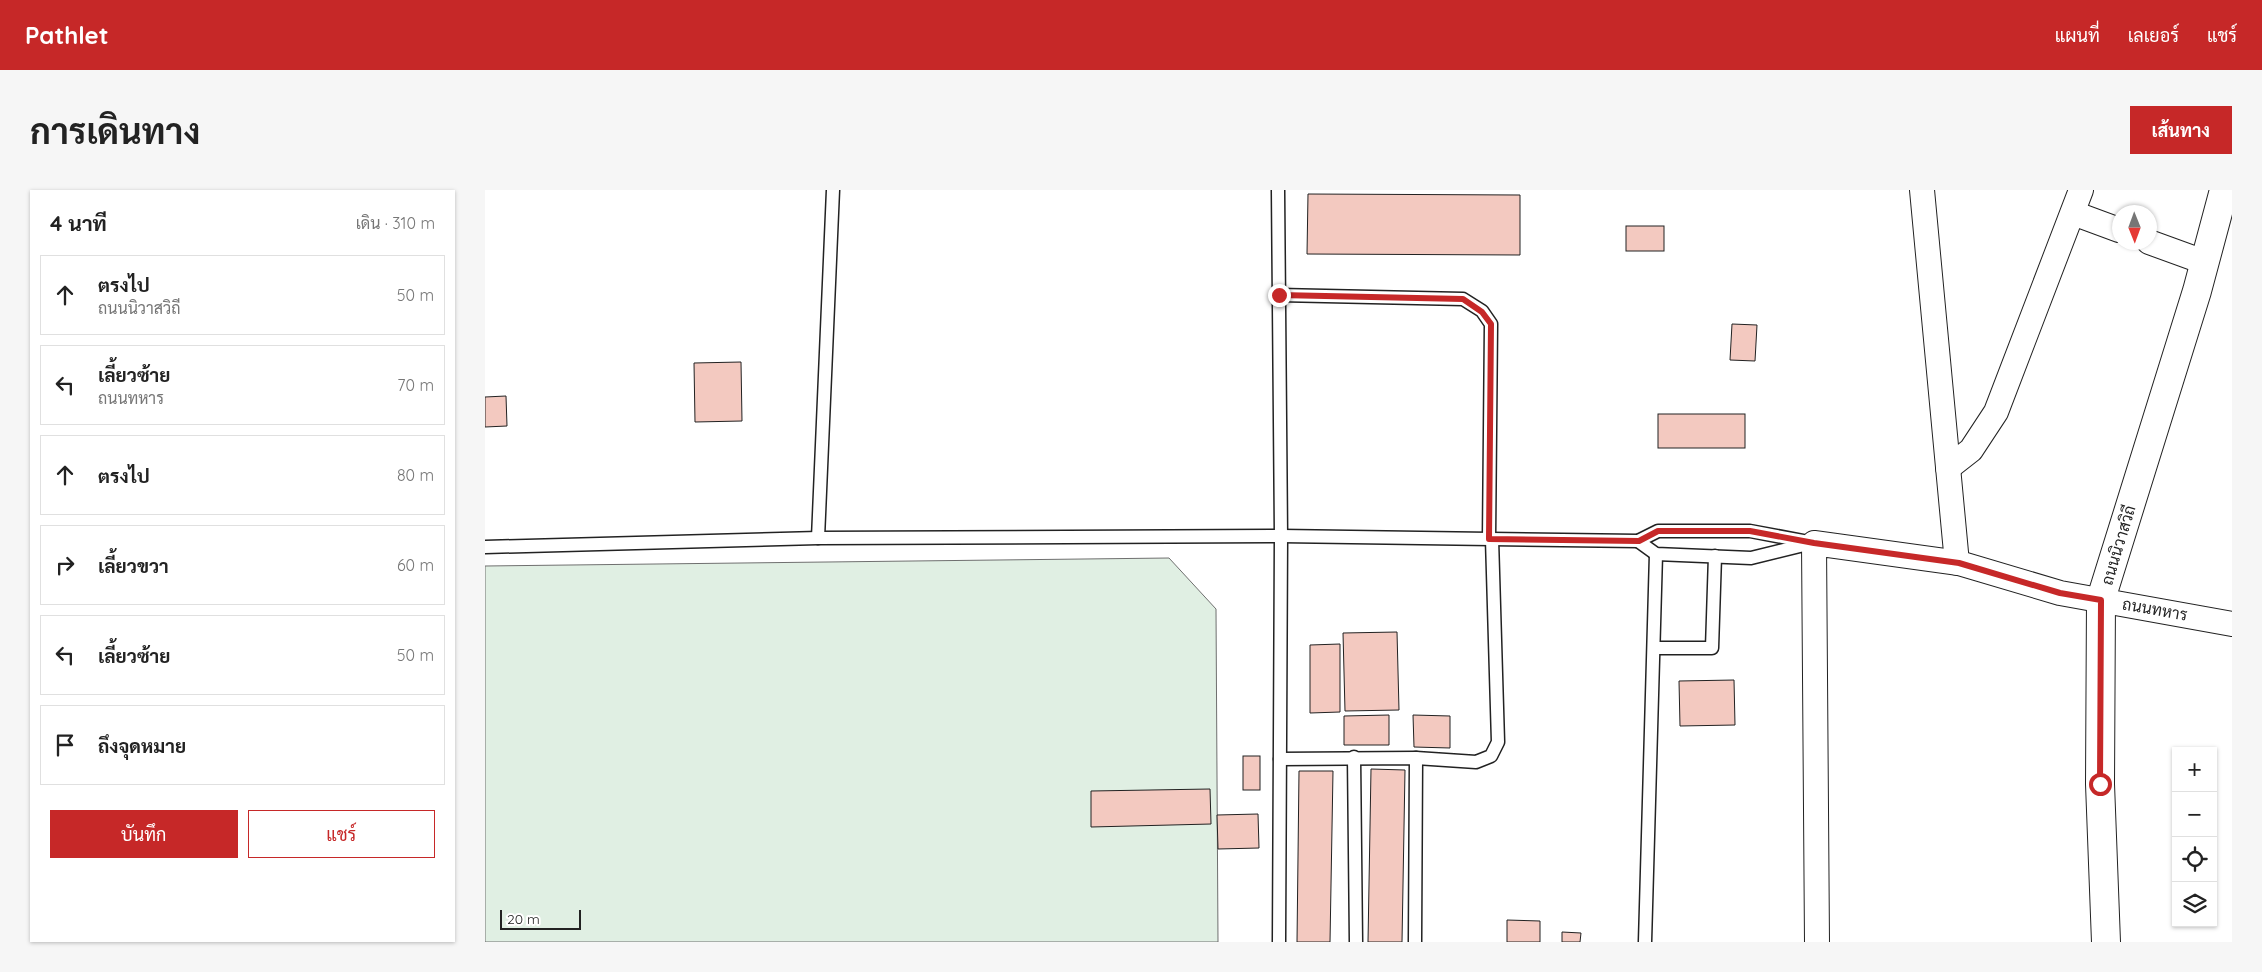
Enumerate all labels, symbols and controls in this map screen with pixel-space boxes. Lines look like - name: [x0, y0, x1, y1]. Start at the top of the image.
- text: Pathlet: [25, 20, 109, 50]
- text: แผนที่: [2055, 24, 2100, 47]
- text: เลเยอร์: [2128, 24, 2179, 47]
- text: แชร์: [2207, 24, 2237, 47]
- button: เส้นทาง: [2130, 106, 2232, 154]
- text: การเดินทาง: [30, 109, 200, 153]
- north arrow: [2112, 205, 2157, 250]
- text: 4 นาที: [50, 210, 107, 236]
- text: เดิน · 310 m: [356, 213, 435, 233]
- text: ตรงไป: [98, 273, 150, 297]
- icon: ahead: [51, 281, 79, 309]
- route end: [1268, 284, 1291, 307]
- text: 50 m: [397, 285, 434, 305]
- text: ถนนนิวาสวิถี: [98, 298, 181, 318]
- text: เลี้ยวซ้าย: [98, 363, 170, 387]
- icon: left: [51, 371, 79, 399]
- text: 70 m: [397, 375, 434, 395]
- text: ถนนทหาร: [98, 388, 164, 408]
- icon: ahead: [51, 461, 79, 489]
- text: ตรงไป: [98, 464, 150, 488]
- text: 80 m: [397, 465, 434, 485]
- street label: ถนนนิวาสวิถี: [2095, 502, 2140, 587]
- icon: right: [51, 551, 79, 579]
- text: เลี้ยวขวา: [98, 554, 169, 578]
- text: 60 m: [397, 555, 434, 575]
- street label: ถนนทหาร: [2121, 593, 2189, 625]
- icon: left: [51, 641, 79, 669]
- text: เลี้ยวซ้าย: [98, 644, 170, 668]
- text: 50 m: [397, 645, 434, 665]
- icon: arrive: [51, 731, 79, 759]
- text: ถึงจุดหมาย: [98, 734, 186, 758]
- map controls: [2172, 747, 2217, 927]
- button: +: [2172, 747, 2217, 792]
- route start: [2089, 773, 2112, 796]
- button: −: [2172, 792, 2217, 837]
- button: บันทึก: [50, 810, 238, 858]
- button: แชร์: [248, 810, 435, 858]
- button: locate: [2172, 837, 2217, 882]
- button: layers: [2172, 882, 2217, 927]
- scale bar: [500, 907, 581, 930]
- text: 20 m: [507, 910, 540, 928]

